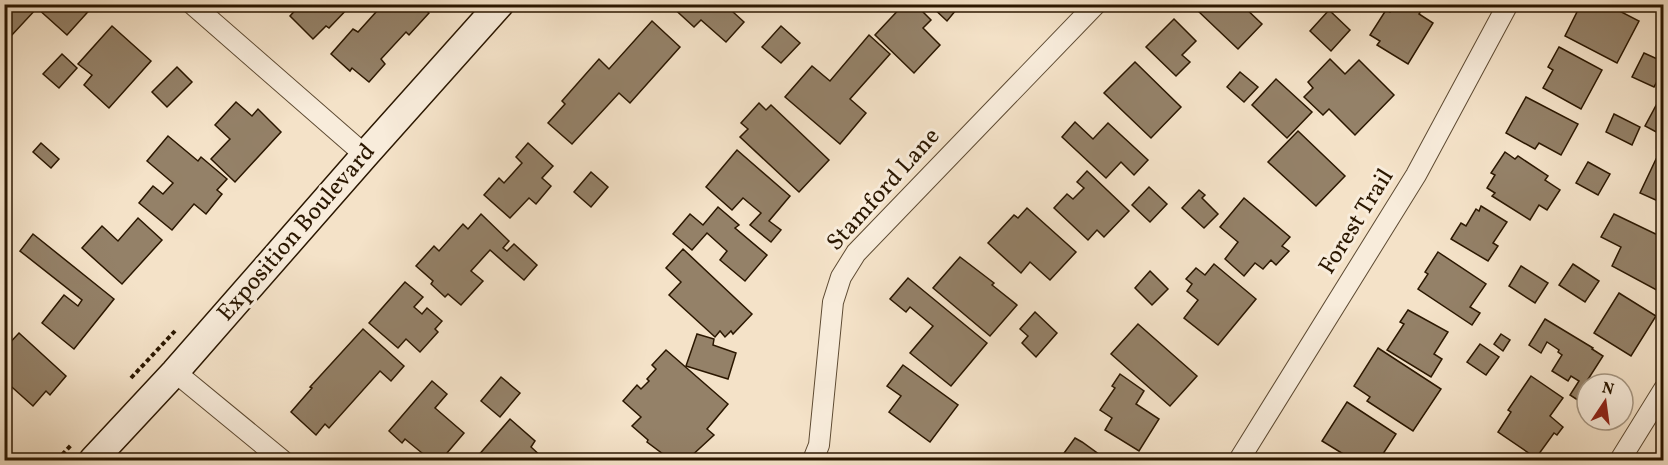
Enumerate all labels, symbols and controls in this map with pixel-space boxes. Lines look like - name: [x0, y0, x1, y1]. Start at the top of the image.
- street label: Stamford Lane: [819, 121, 949, 259]
- street label: Exposition Boulevard: [210, 136, 384, 330]
- street label: Forest Trail: [1311, 163, 1403, 281]
- north arrow: [1575, 372, 1635, 432]
- text: N: [1600, 377, 1616, 401]

